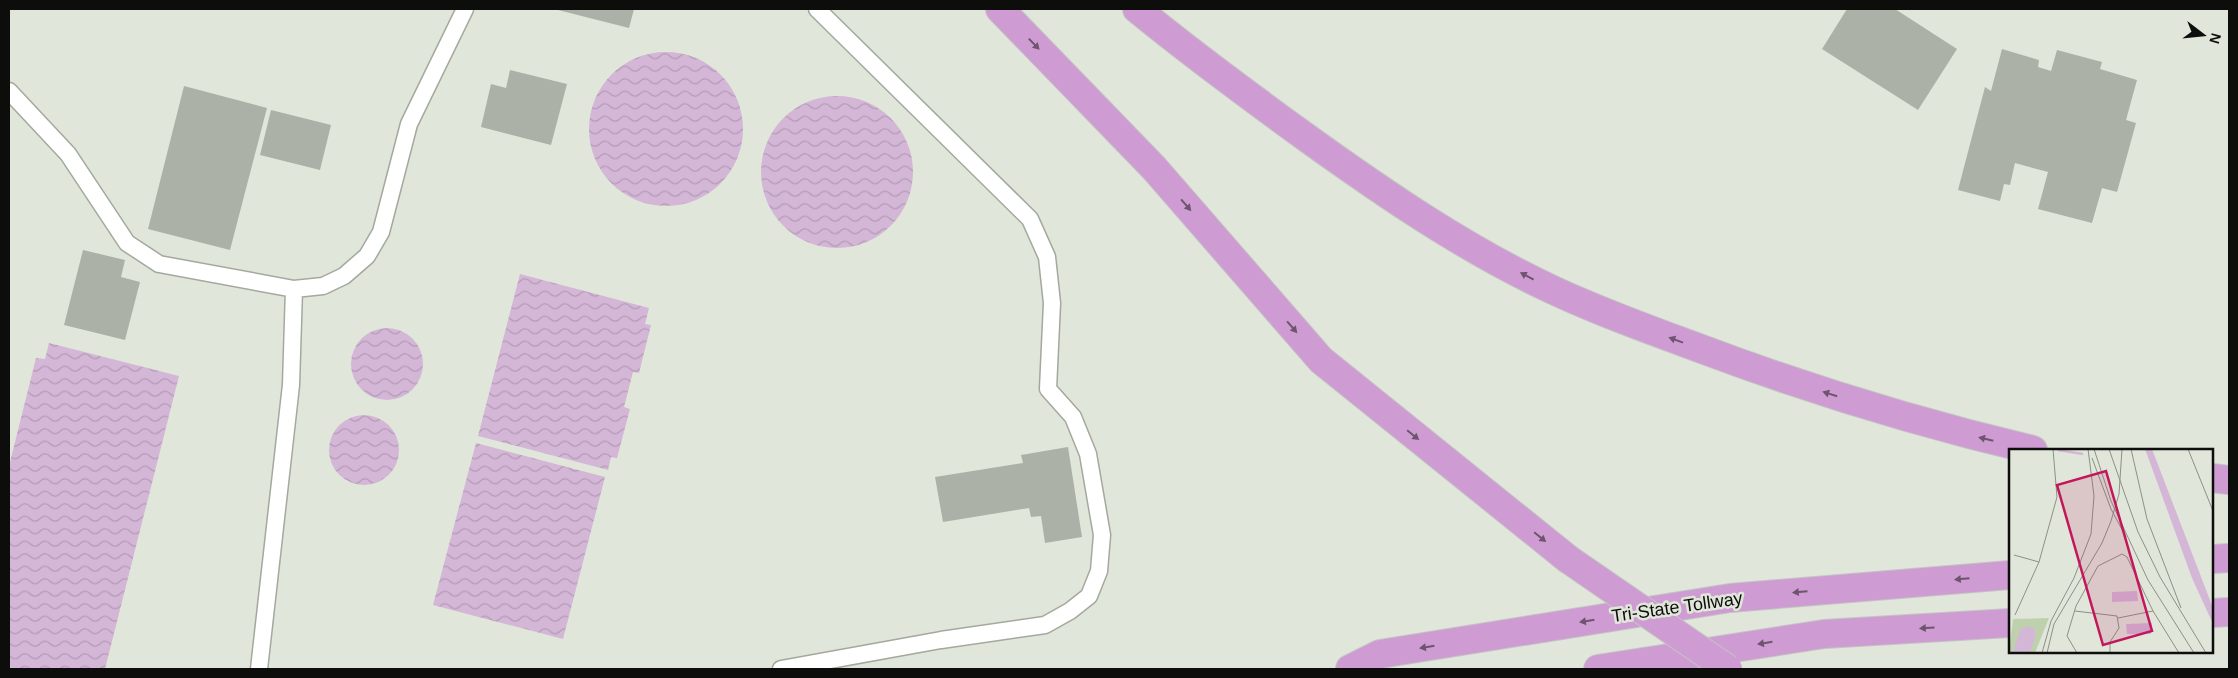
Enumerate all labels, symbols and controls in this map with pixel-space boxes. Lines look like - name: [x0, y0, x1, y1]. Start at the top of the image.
- north arrow: [2178, 10, 2228, 60]
- text: N: [2206, 32, 2225, 46]
- one-way arrow: [1028, 38, 1040, 50]
- one-way arrow: [1180, 198, 1191, 211]
- one-way arrow: [1520, 272, 1534, 280]
- one-way arrow: [1287, 321, 1298, 334]
- one-way arrow: [1669, 336, 1684, 343]
- one-way arrow: [1822, 390, 1837, 398]
- one-way arrow: [1407, 429, 1420, 440]
- one-way arrow: [1978, 435, 1993, 443]
- inset map: [2009, 449, 2213, 653]
- one-way arrow: [1533, 531, 1546, 542]
- one-way arrow: [1954, 576, 1970, 584]
- street label: Tri-State Tollway: [1610, 588, 1744, 626]
- one-way arrow: [1792, 589, 1808, 597]
- one-way arrow: [1579, 617, 1595, 625]
- one-way arrow: [1919, 624, 1935, 632]
- one-way arrow: [1757, 639, 1773, 647]
- one-way arrow: [1418, 643, 1434, 651]

